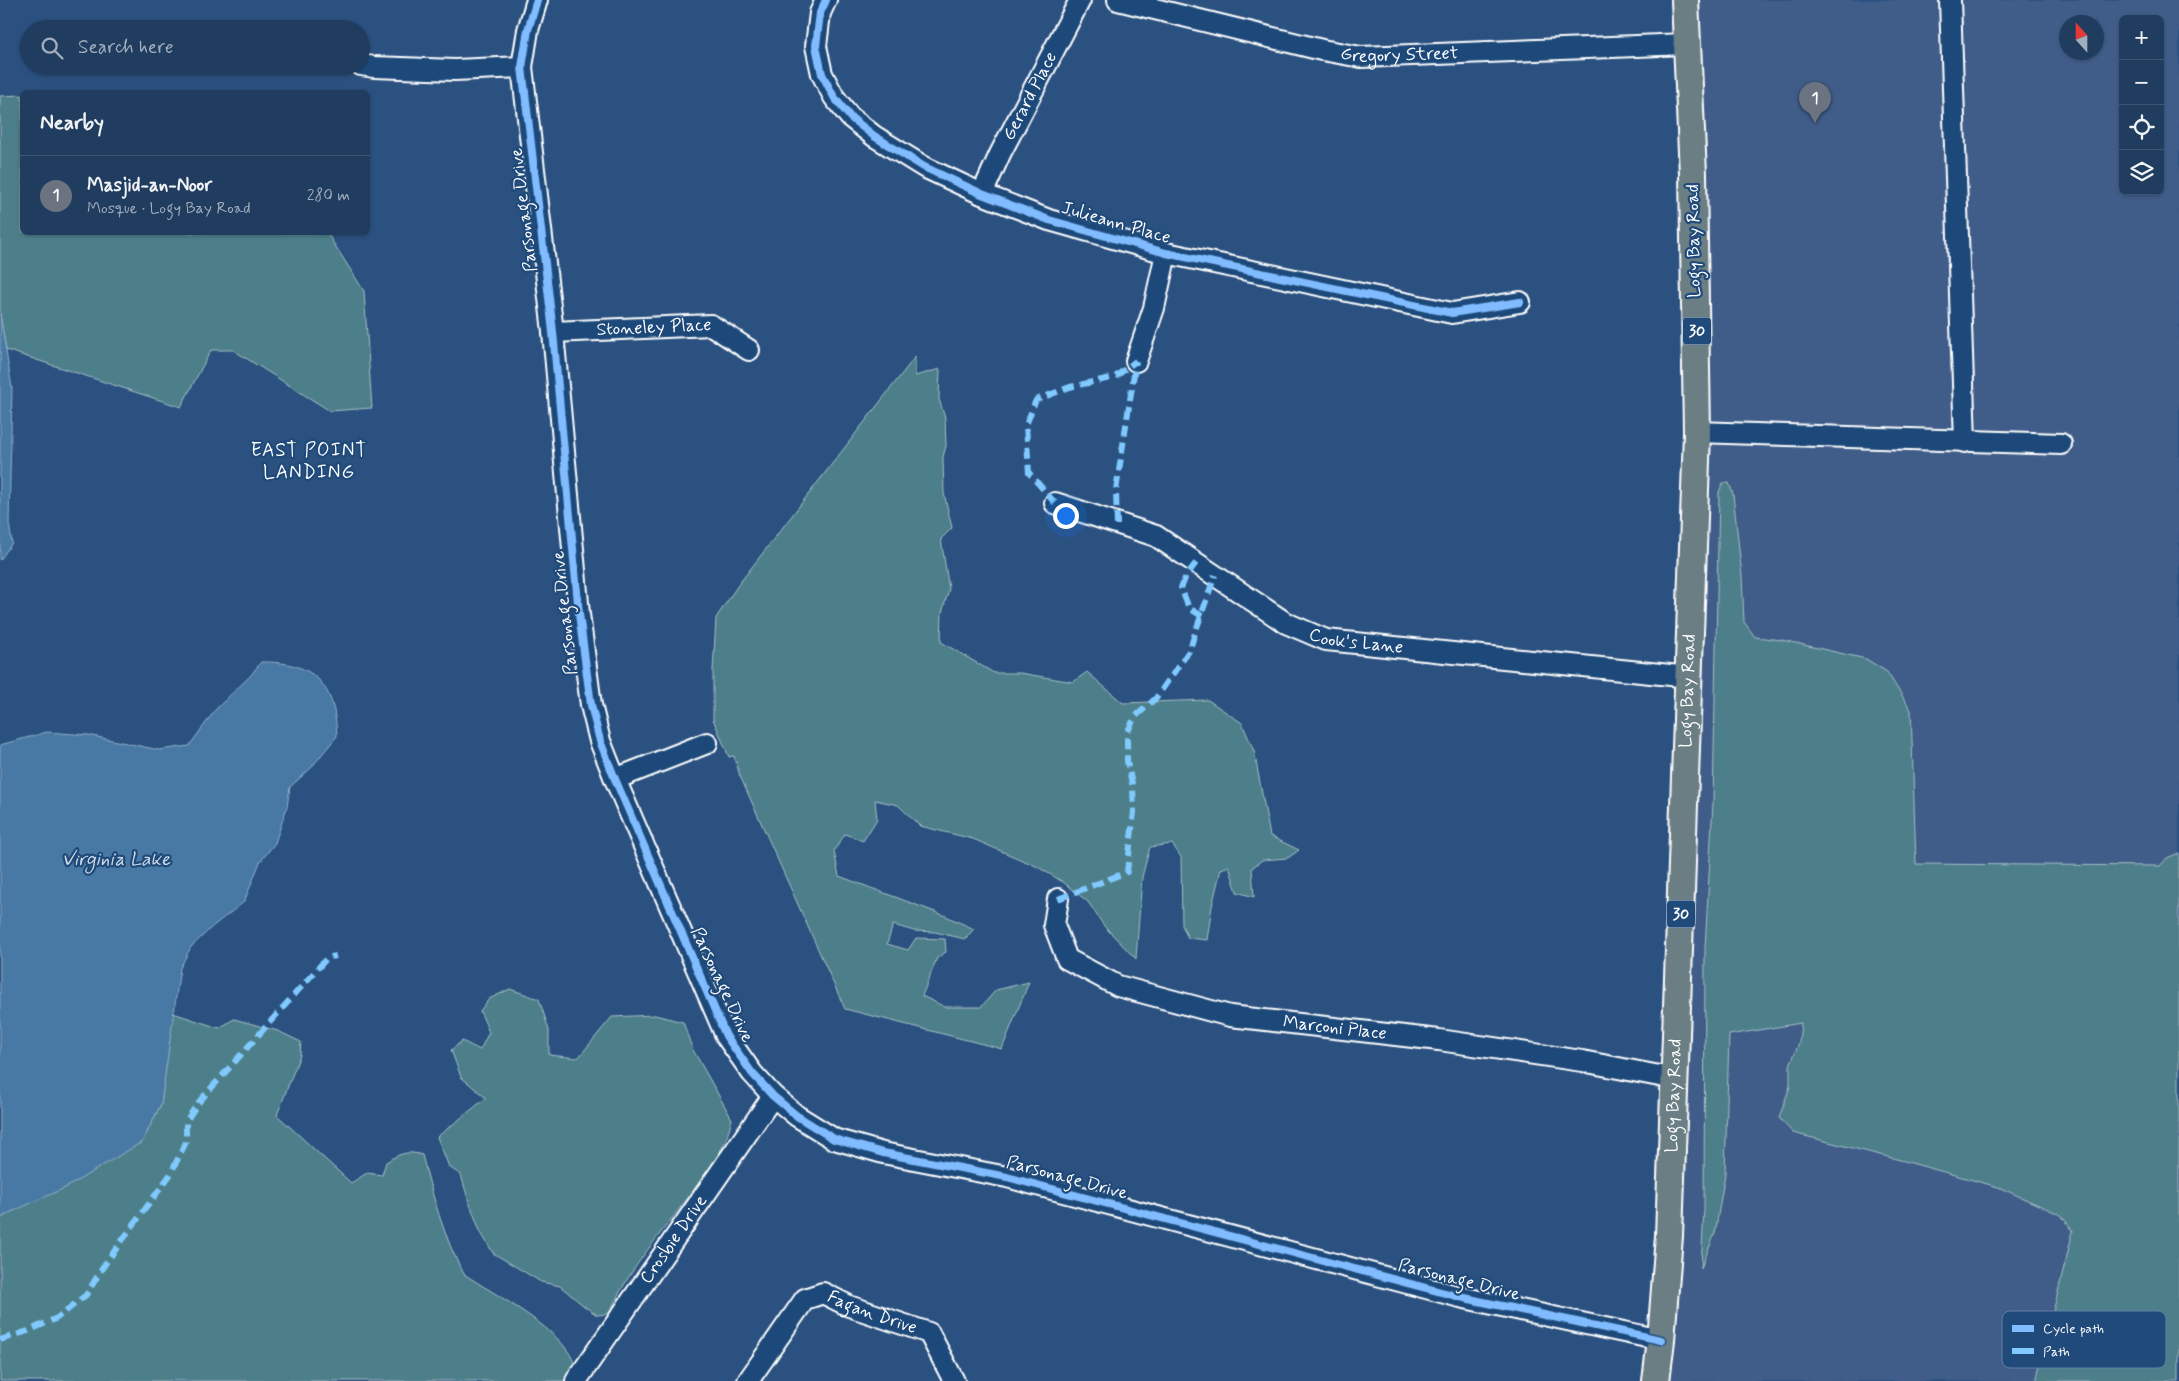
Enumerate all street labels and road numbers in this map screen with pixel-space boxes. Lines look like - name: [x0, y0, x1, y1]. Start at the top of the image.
- street label: Gregory Street: [1339, 41, 1459, 70]
- street label: Gerard Place: [997, 48, 1063, 145]
- street label: Parsonage Drive: [504, 146, 546, 273]
- street label: Logy Bay Road: [1681, 184, 1709, 298]
- street label: Julieann Place: [1059, 196, 1173, 250]
- street label: Stoneley Place: [596, 313, 712, 342]
- road number: 30: [1683, 318, 1711, 344]
- street label: Parsonage Drive: [547, 549, 585, 676]
- street label: Cook's Lane: [1305, 622, 1404, 660]
- street label: Logy Bay Road: [1674, 634, 1702, 748]
- road number: 30: [1667, 901, 1695, 928]
- street label: Parsonage Drive: [683, 923, 759, 1048]
- street label: Marconi Place: [1282, 1010, 1388, 1046]
- street label: Logy Bay Road: [1660, 1038, 1688, 1153]
- street label: Parsonage Drive: [1003, 1150, 1130, 1208]
- street label: Crosbie Drive: [635, 1190, 713, 1289]
- street label: Parsonage Drive: [1395, 1253, 1522, 1309]
- street label: Fagan Drive: [823, 1285, 920, 1340]

